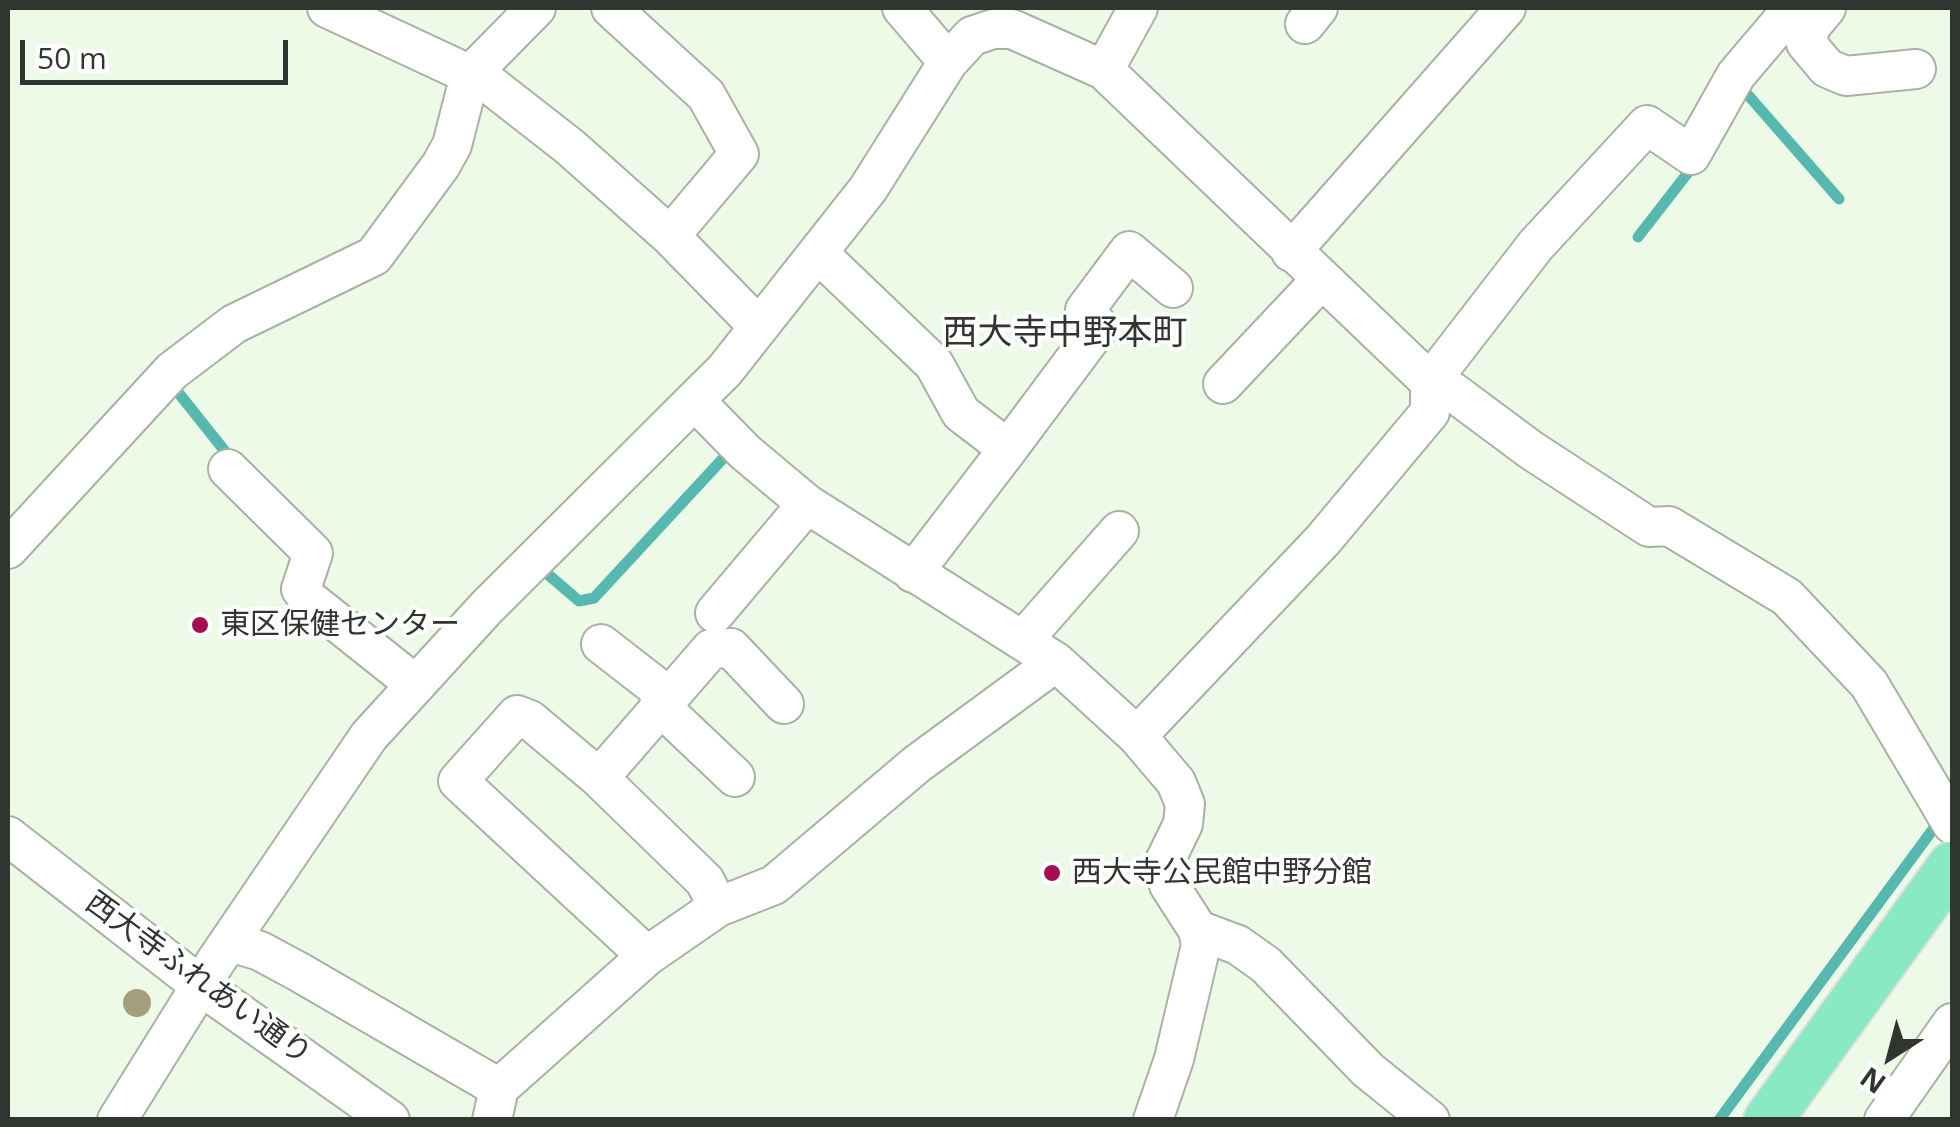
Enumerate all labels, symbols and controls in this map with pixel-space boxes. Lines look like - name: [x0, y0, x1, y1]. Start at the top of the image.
- scale bar: [25, 20, 292, 82]
- text: 50 m: [37, 37, 107, 78]
- district label: 西大寺中野本町: [943, 313, 1187, 355]
- place label: 東区保健センター: [220, 607, 460, 643]
- marker: 東区保健センター: [189, 614, 211, 636]
- place label: 西大寺公民館中野分館: [1072, 855, 1372, 891]
- marker: 西大寺公民館中野分館: [1041, 862, 1063, 884]
- street label: 西大寺ふれあい通り: [78, 885, 318, 1073]
- north arrow: [1840, 1007, 1940, 1107]
- text: N: [1852, 1059, 1893, 1103]

